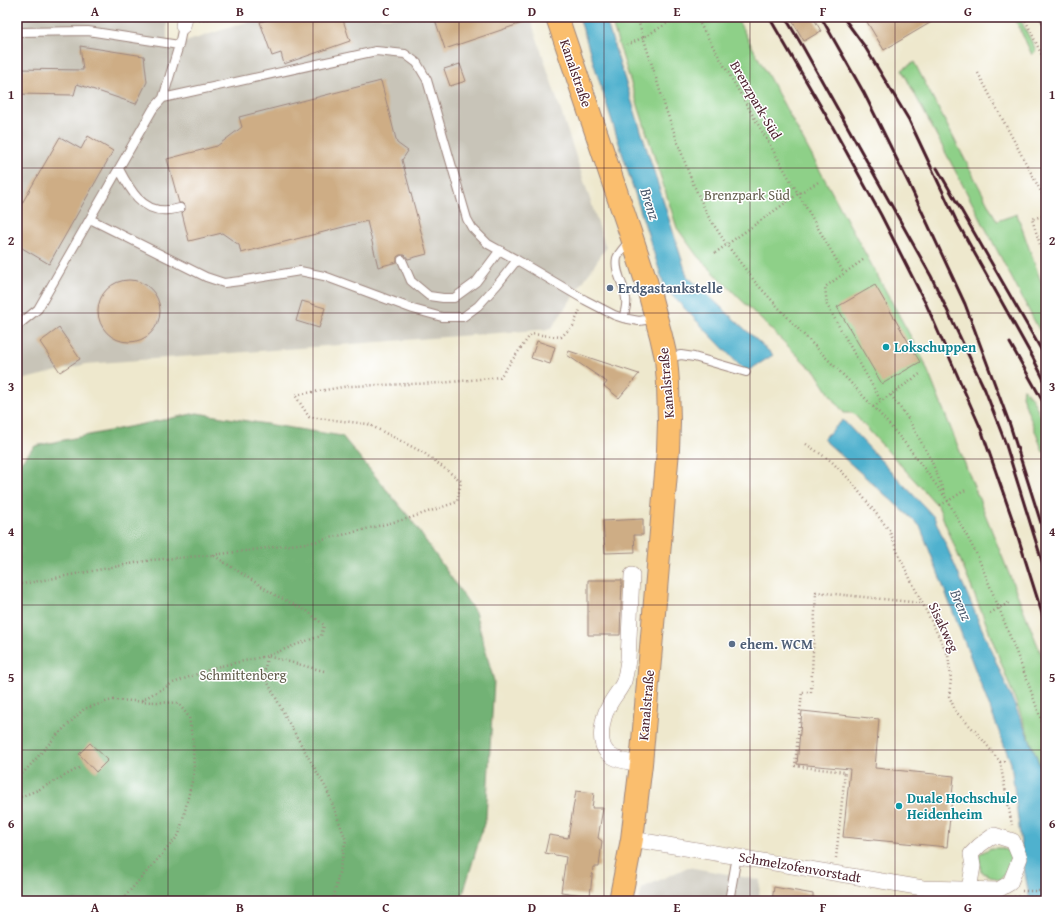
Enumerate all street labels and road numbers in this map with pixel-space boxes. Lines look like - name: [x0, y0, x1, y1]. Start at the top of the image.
- street label: Kanalstraße: [555, 36, 597, 110]
- street label: Brenzpark-Süd: [725, 57, 787, 143]
- street label: Kanalstraße: [653, 346, 679, 419]
- street label: Sisakweg: [924, 599, 964, 655]
- street label: Kanalstraße: [633, 668, 659, 741]
- street label: Schmelzofenvorstadt: [737, 846, 863, 888]

